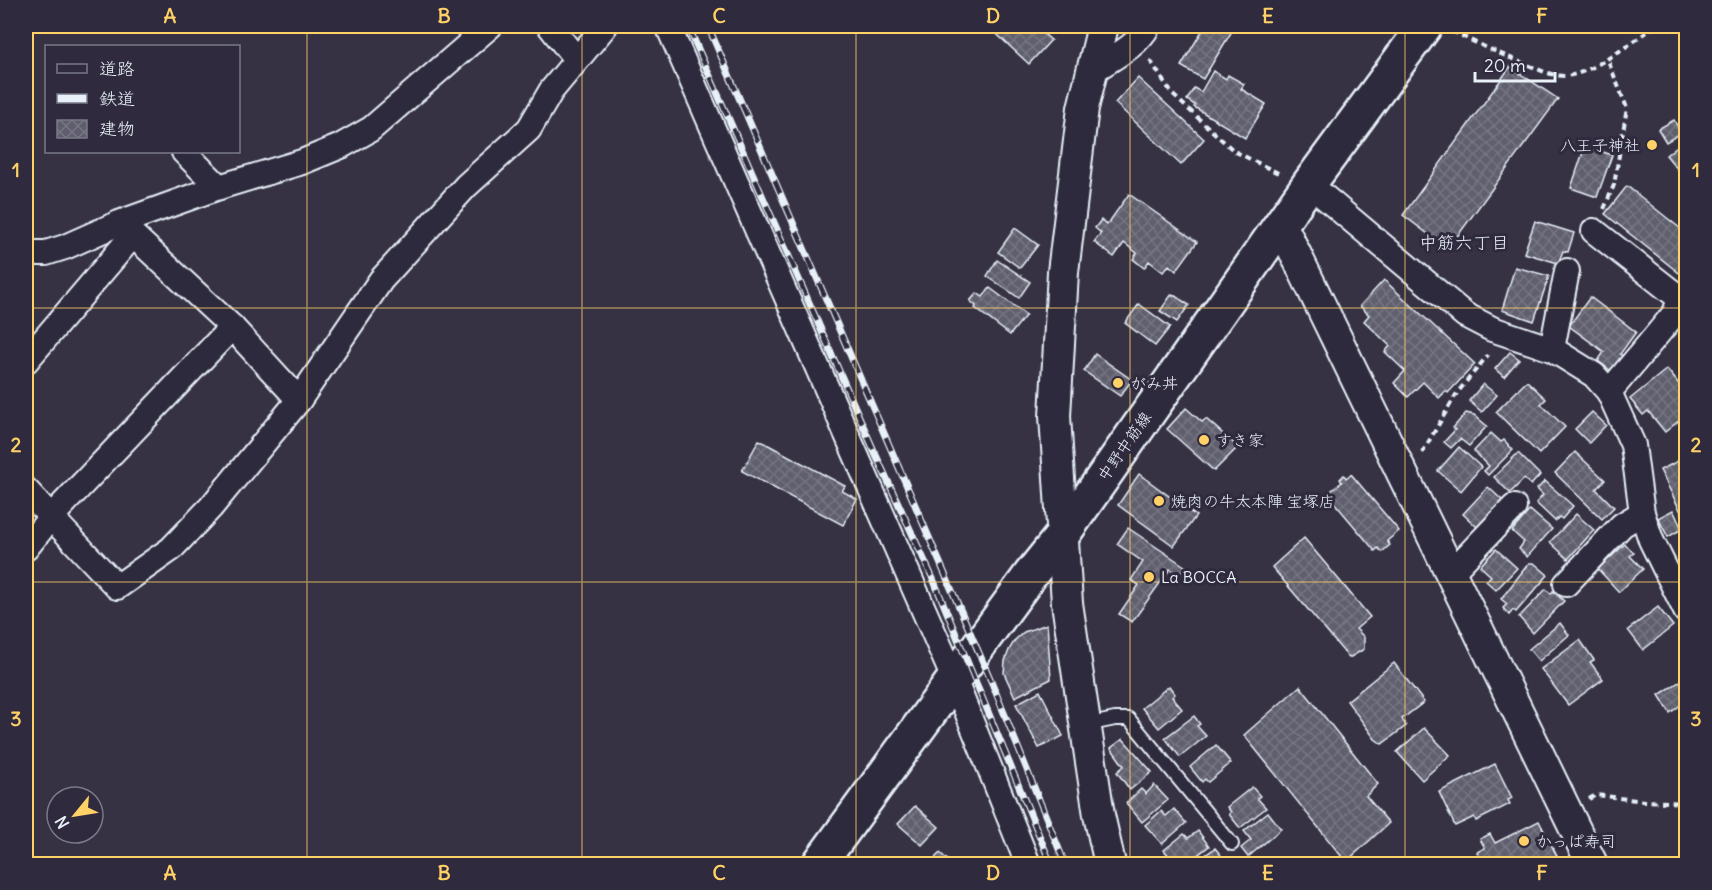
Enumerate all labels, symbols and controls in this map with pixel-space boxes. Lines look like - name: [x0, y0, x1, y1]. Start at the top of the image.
- text: A: [164, 3, 177, 28]
- text: B: [437, 3, 451, 28]
- text: C: [712, 3, 726, 28]
- text: D: [986, 3, 1000, 28]
- text: E: [1262, 3, 1274, 28]
- text: F: [1536, 3, 1548, 28]
- legend: [45, 45, 240, 153]
- scale bar: [1475, 45, 1554, 83]
- text: 20 m: [1484, 54, 1526, 77]
- text: 道路: [99, 57, 135, 80]
- text: 鉄道: [99, 87, 135, 110]
- text: 建物: [99, 117, 135, 140]
- place label: 八王子神社: [1560, 135, 1640, 155]
- marker: 八王子神社: [1645, 138, 1659, 152]
- text: 1: [12, 157, 20, 182]
- text: 1: [1692, 157, 1700, 182]
- district label: 中筋六丁目: [1419, 231, 1509, 254]
- place label: がみ丼: [1130, 373, 1178, 393]
- marker: がみ丼: [1111, 376, 1125, 390]
- street label: 中野中筋線: [1093, 407, 1155, 485]
- place label: すき家: [1216, 430, 1264, 450]
- text: 2: [11, 432, 22, 457]
- text: 2: [1691, 432, 1702, 457]
- marker: すき家: [1197, 433, 1211, 447]
- place label: 焼肉の牛太本陣 宝塚店: [1171, 491, 1335, 511]
- marker: 焼肉の牛太本陣 宝塚店: [1152, 494, 1166, 508]
- place label: La BOCCA: [1161, 567, 1236, 587]
- marker: La BOCCA: [1142, 570, 1156, 584]
- text: 3: [10, 706, 22, 731]
- text: 3: [1690, 706, 1702, 731]
- north arrow: [45, 785, 105, 845]
- text: N: [51, 813, 73, 832]
- place label: かっぱ寿司: [1536, 831, 1616, 851]
- marker: かっぱ寿司: [1517, 834, 1531, 848]
- text: A: [164, 860, 177, 885]
- text: B: [437, 860, 451, 885]
- text: C: [712, 860, 726, 885]
- text: D: [986, 860, 1000, 885]
- text: E: [1262, 860, 1274, 885]
- text: F: [1536, 860, 1548, 885]

